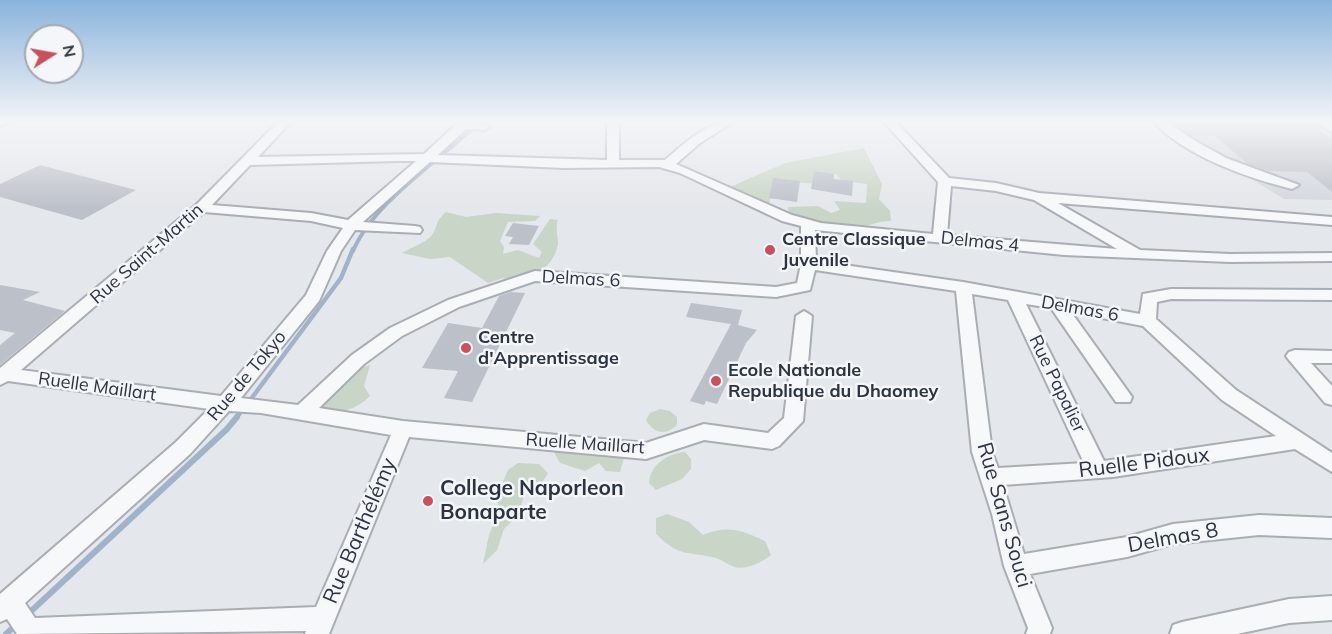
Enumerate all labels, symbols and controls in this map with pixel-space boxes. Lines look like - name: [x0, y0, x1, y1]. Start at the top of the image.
- north arrow: [24, 24, 84, 84]
- text: N: [59, 43, 81, 59]
- street label: Rue Saint-Martin: [86, 199, 208, 309]
- street label: Delmas 4: [940, 227, 1020, 257]
- place label: Centre Classique Juvenile: [782, 229, 926, 272]
- marker: Centre Classique Juvenile: [763, 243, 777, 257]
- street label: Delmas 6: [541, 266, 621, 292]
- street label: Delmas 6: [1039, 292, 1121, 326]
- street label: Rue de Tokyo: [203, 327, 291, 425]
- place label: Centre d'Apprentissage: [478, 327, 619, 370]
- street label: Rue Papalier: [1024, 332, 1090, 436]
- marker: Centre d'Apprentissage: [459, 341, 473, 355]
- place label: Ecole Nationale Republique du Dhaomey: [728, 360, 938, 403]
- street label: Ruelle Maillart: [37, 368, 157, 406]
- marker: Ecole Nationale Republique du Dhaomey: [709, 374, 723, 388]
- street label: Ruelle Maillart: [525, 429, 645, 459]
- street label: Rue Sans Souci: [971, 439, 1037, 591]
- street label: Ruelle Pidoux: [1077, 442, 1211, 484]
- street label: Rue Barthélémy: [318, 454, 402, 608]
- place label: College Naporleon Bonaparte: [440, 476, 624, 526]
- marker: College Naporleon Bonaparte: [421, 494, 435, 508]
- street label: Delmas 8: [1126, 518, 1220, 558]

